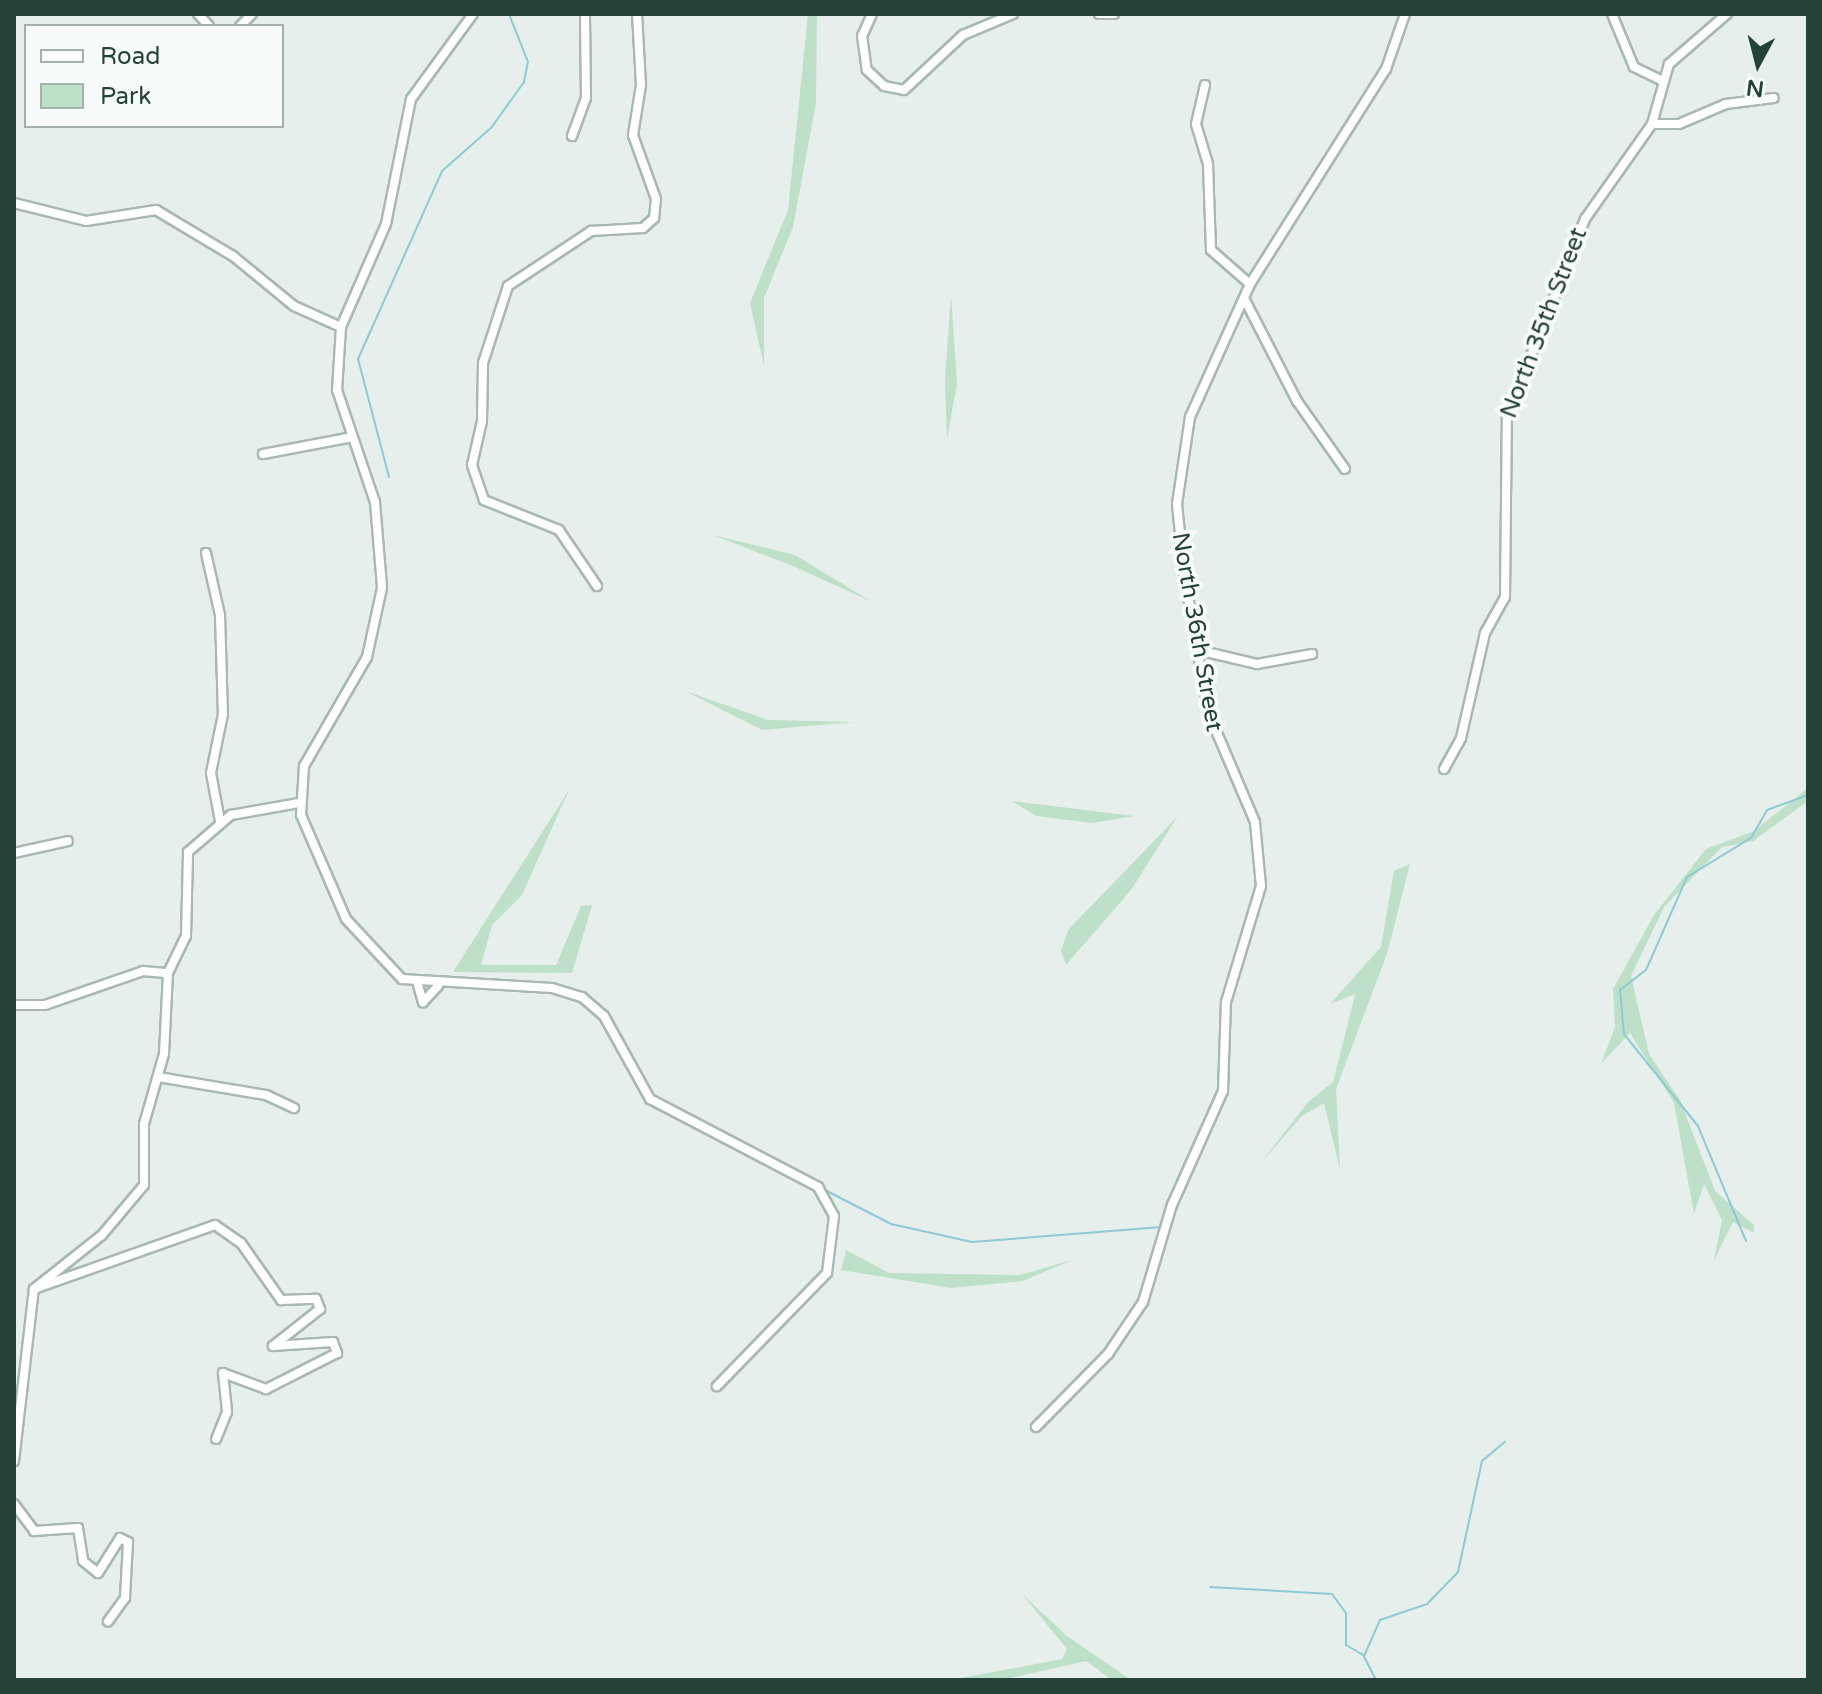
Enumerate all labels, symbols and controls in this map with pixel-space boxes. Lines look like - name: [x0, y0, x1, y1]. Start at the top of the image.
- legend: [24, 24, 284, 128]
- north arrow: [1718, 24, 1798, 104]
- text: Road: [100, 42, 160, 71]
- text: N: [1745, 74, 1765, 102]
- text: Park: [100, 82, 151, 111]
- street label: North 35th Street: [1494, 224, 1594, 422]
- street label: North 36th Street: [1165, 530, 1229, 734]

